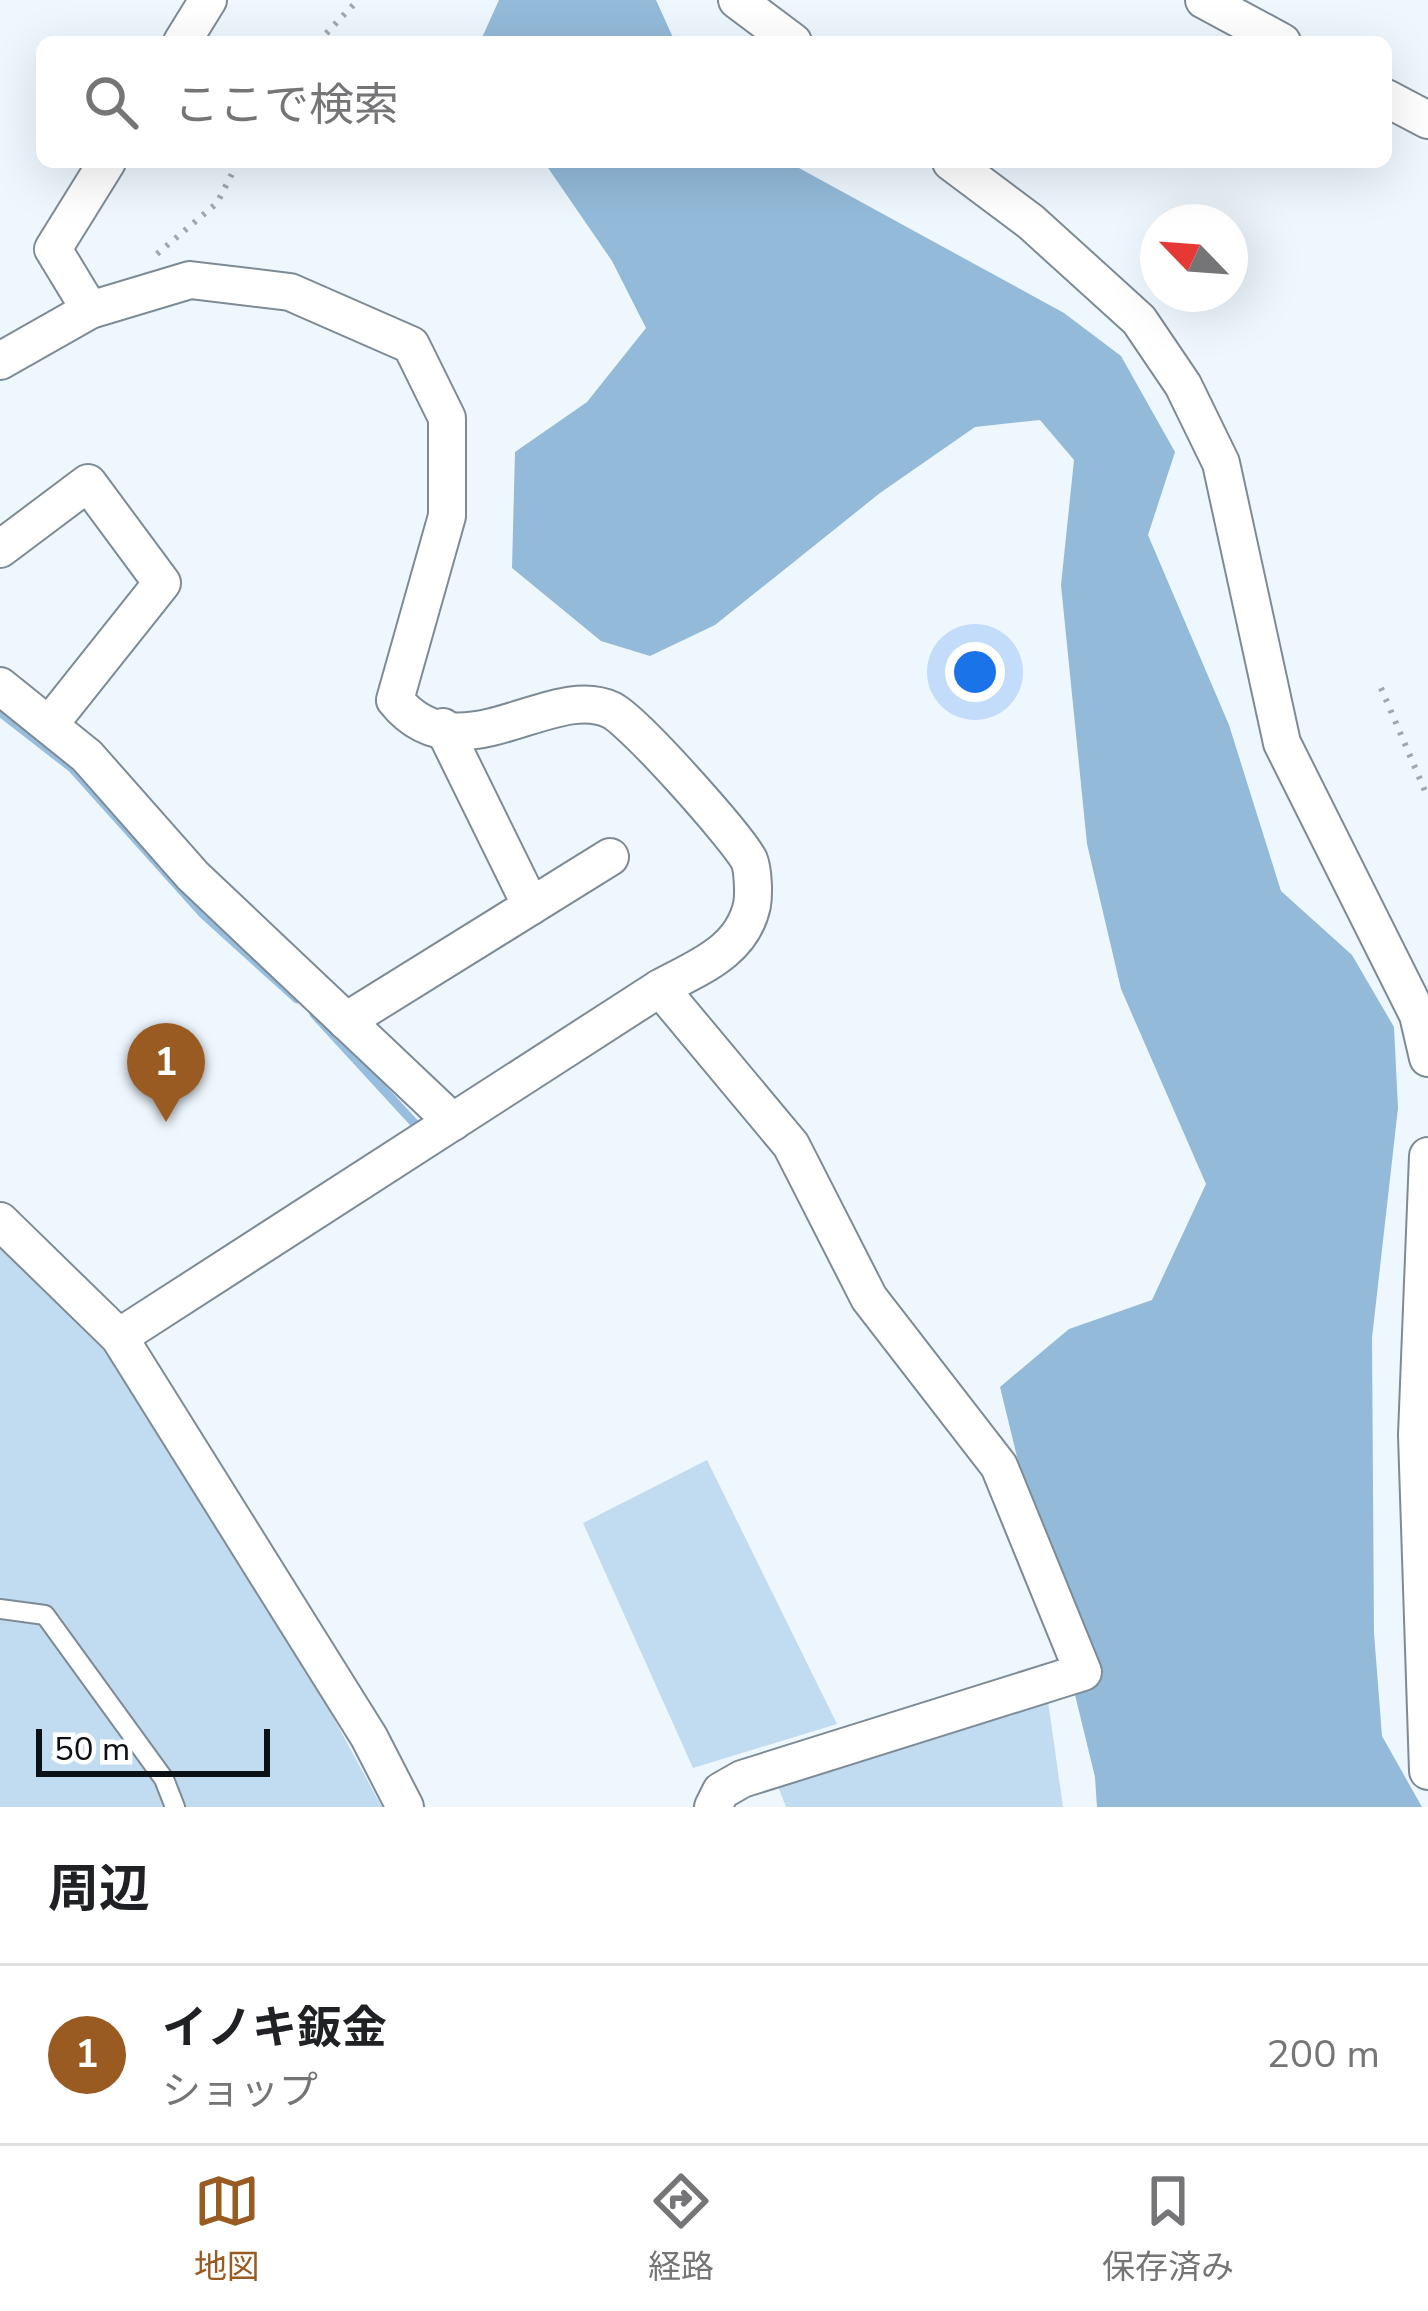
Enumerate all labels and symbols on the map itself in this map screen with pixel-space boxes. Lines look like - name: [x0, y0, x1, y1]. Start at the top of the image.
- north arrow: [1140, 204, 1248, 312]
- your location: [945, 642, 1005, 702]
- pin: 1: [127, 1023, 205, 1122]
- scale bar: [36, 1723, 270, 1776]

